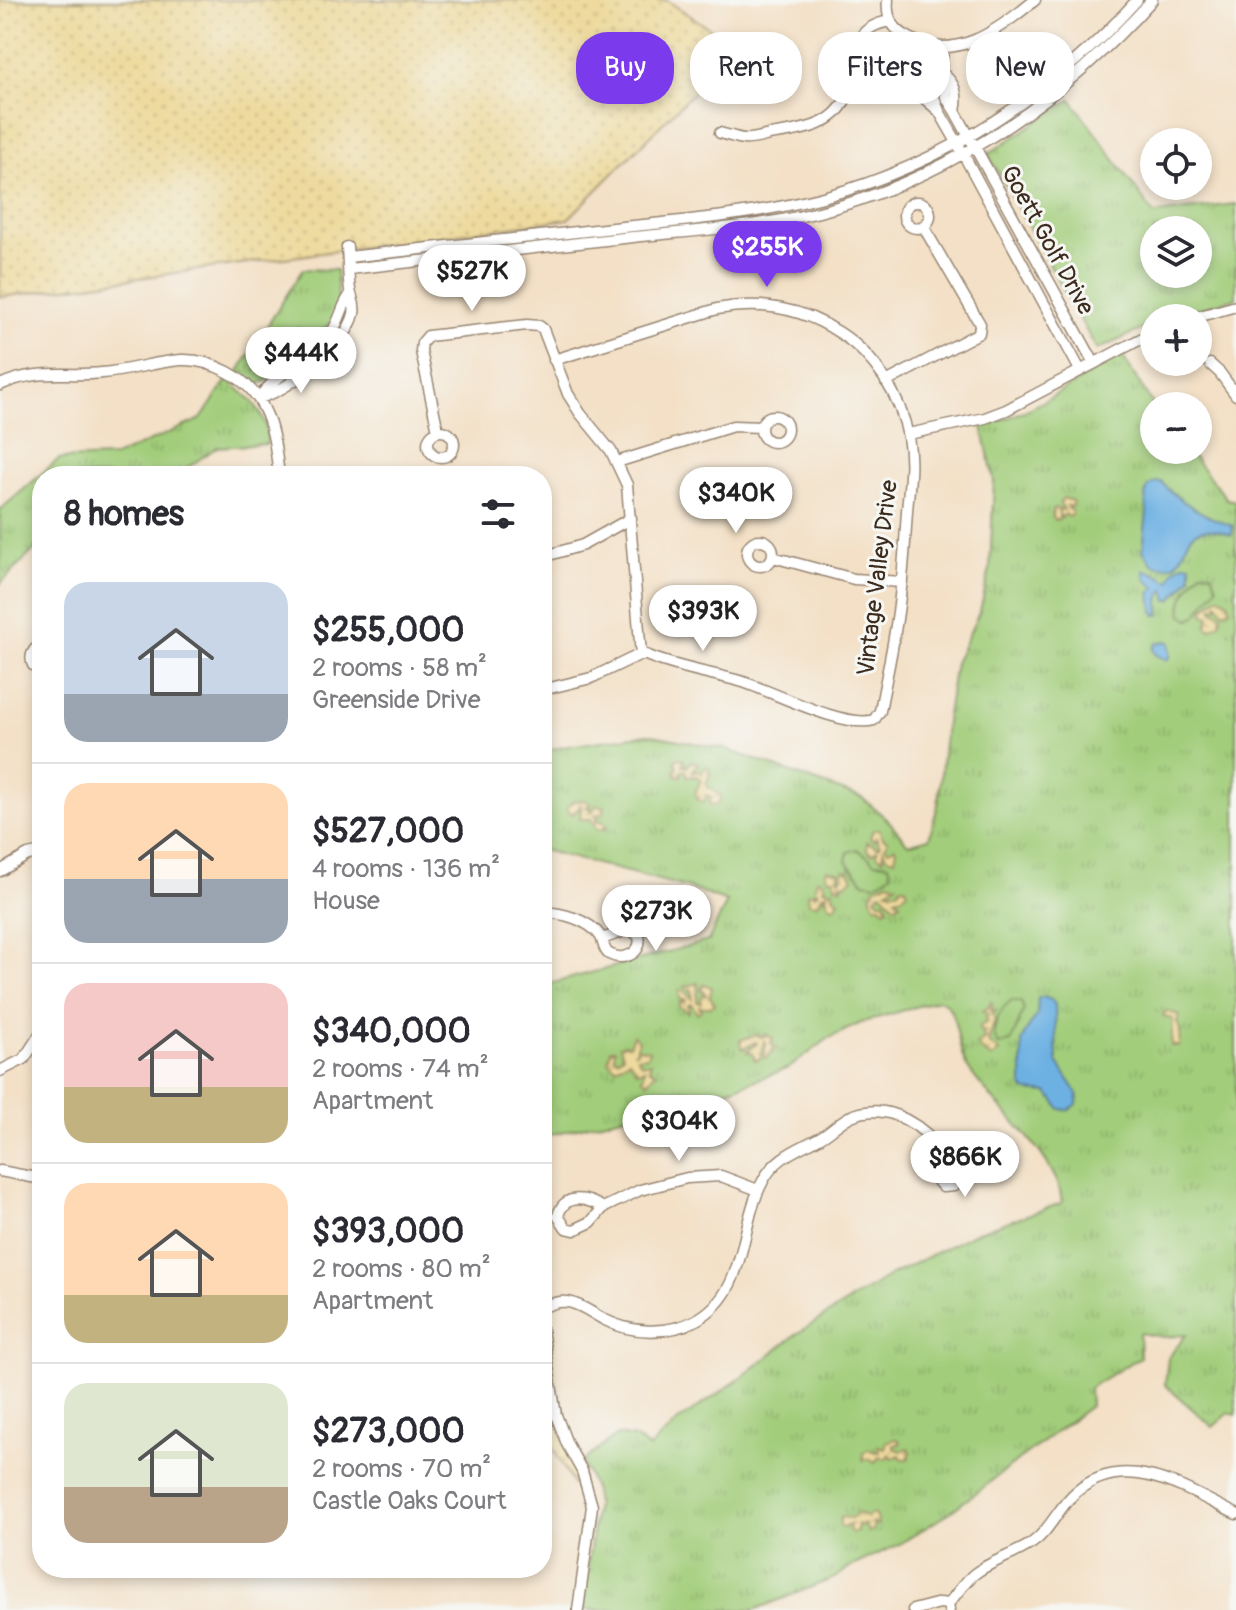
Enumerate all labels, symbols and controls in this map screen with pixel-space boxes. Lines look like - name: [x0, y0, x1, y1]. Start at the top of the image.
- chip: Buy: [576, 32, 674, 104]
- chip: Rent: [690, 32, 802, 104]
- chip: Filters: [818, 32, 950, 104]
- chip: New: [966, 32, 1074, 104]
- map controls: [1140, 128, 1212, 464]
- button: locate: [1140, 128, 1212, 200]
- street label: Goett Golf Drive: [995, 161, 1101, 320]
- button: layers: [1140, 216, 1212, 288]
- pin: $255K: [711, 221, 823, 289]
- text: $255K: [731, 231, 803, 263]
- pin: $527K: [416, 245, 528, 313]
- text: $527K: [436, 255, 508, 287]
- button: +: [1140, 304, 1212, 376]
- pin: $444K: [245, 327, 357, 395]
- text: $444K: [263, 337, 339, 369]
- button: −: [1140, 392, 1212, 464]
- pin: $340K: [680, 467, 792, 535]
- text: $340K: [697, 477, 775, 509]
- street label: Vintage Valley Drive: [851, 478, 904, 678]
- icon: filters: [476, 492, 520, 536]
- text: 8 homes: [64, 493, 184, 536]
- pin: $393K: [647, 585, 759, 653]
- text: $393K: [667, 595, 739, 627]
- text: $255,000: [312, 609, 465, 652]
- icon: home: [128, 614, 224, 710]
- text: 2 rooms · 58 m²: [312, 652, 487, 684]
- text: Greenside Drive: [312, 684, 481, 716]
- text: $527,000: [312, 810, 464, 853]
- icon: home: [128, 815, 224, 911]
- text: 4 rooms · 136 m²: [312, 853, 500, 885]
- text: House: [312, 885, 380, 917]
- pin: $273K: [600, 885, 712, 953]
- text: $273K: [620, 895, 692, 927]
- text: $340,000: [312, 1010, 471, 1053]
- icon: home: [128, 1015, 224, 1111]
- text: 2 rooms · 74 m²: [312, 1053, 489, 1085]
- text: Apartment: [312, 1085, 433, 1117]
- pin: $304K: [623, 1095, 735, 1163]
- text: $304K: [640, 1105, 718, 1137]
- pin: $866K: [909, 1131, 1021, 1199]
- text: $866K: [928, 1141, 1002, 1173]
- text: $393,000: [312, 1210, 464, 1253]
- icon: home: [128, 1215, 224, 1311]
- text: 2 rooms · 80 m²: [312, 1253, 491, 1285]
- text: Apartment: [312, 1285, 433, 1317]
- text: $273,000: [312, 1410, 465, 1453]
- icon: home: [128, 1415, 224, 1511]
- text: 2 rooms · 70 m²: [312, 1453, 491, 1485]
- text: Castle Oaks Court: [312, 1485, 506, 1517]

